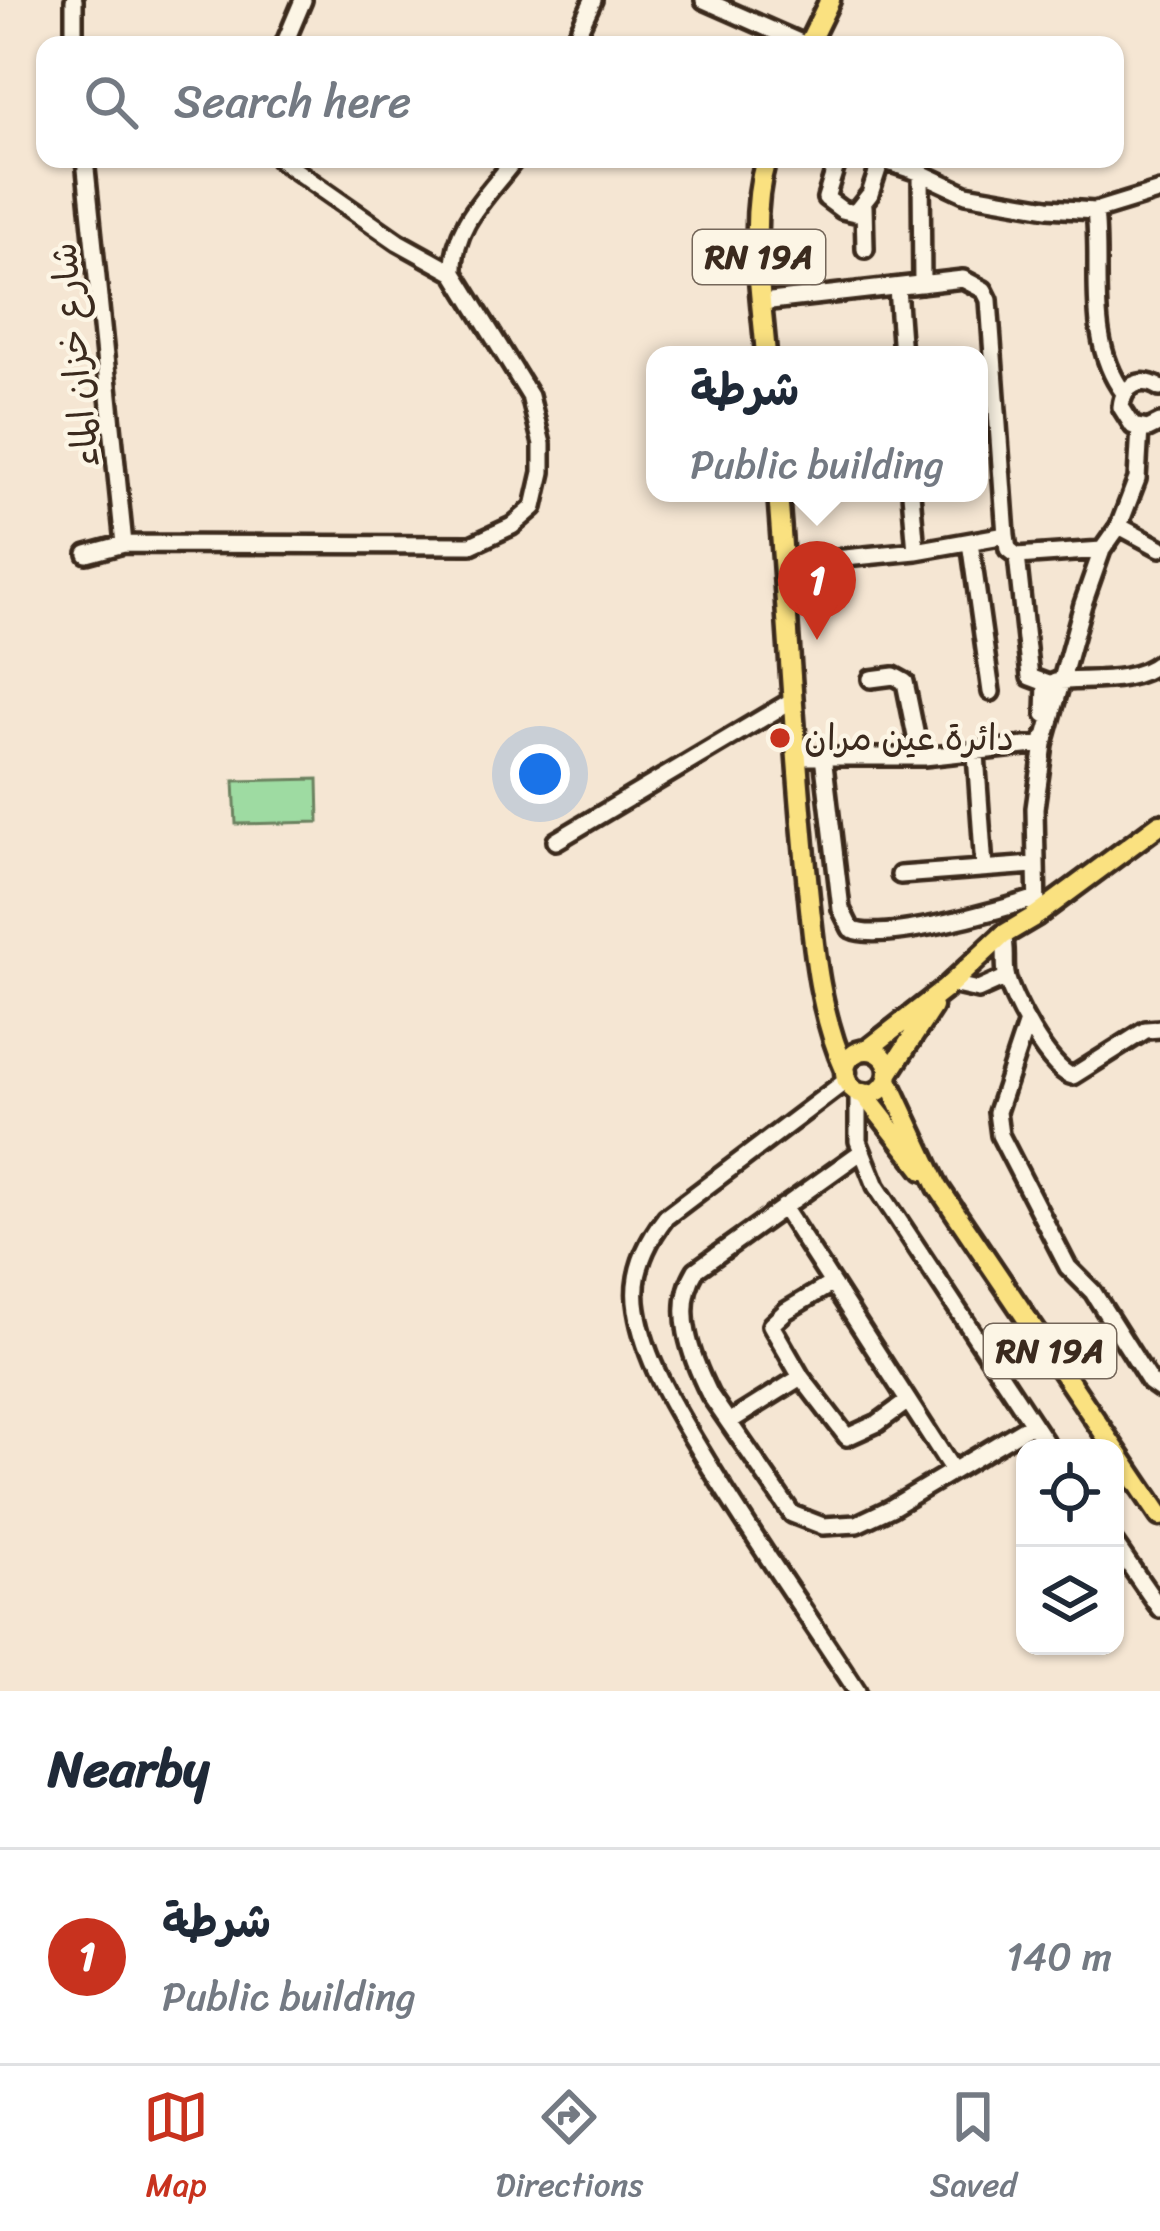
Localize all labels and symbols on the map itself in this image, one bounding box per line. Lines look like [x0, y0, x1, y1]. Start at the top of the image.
road number: RN 19A [693, 230, 825, 284]
street label: شارع خزان الماء [31, 239, 119, 471]
pin: 1 [778, 541, 856, 640]
place label: دائرة عين مران [804, 706, 1014, 770]
marker: دائرة عين مران [767, 725, 793, 751]
your location [510, 744, 570, 804]
road number: RN 19A [984, 1324, 1116, 1378]

